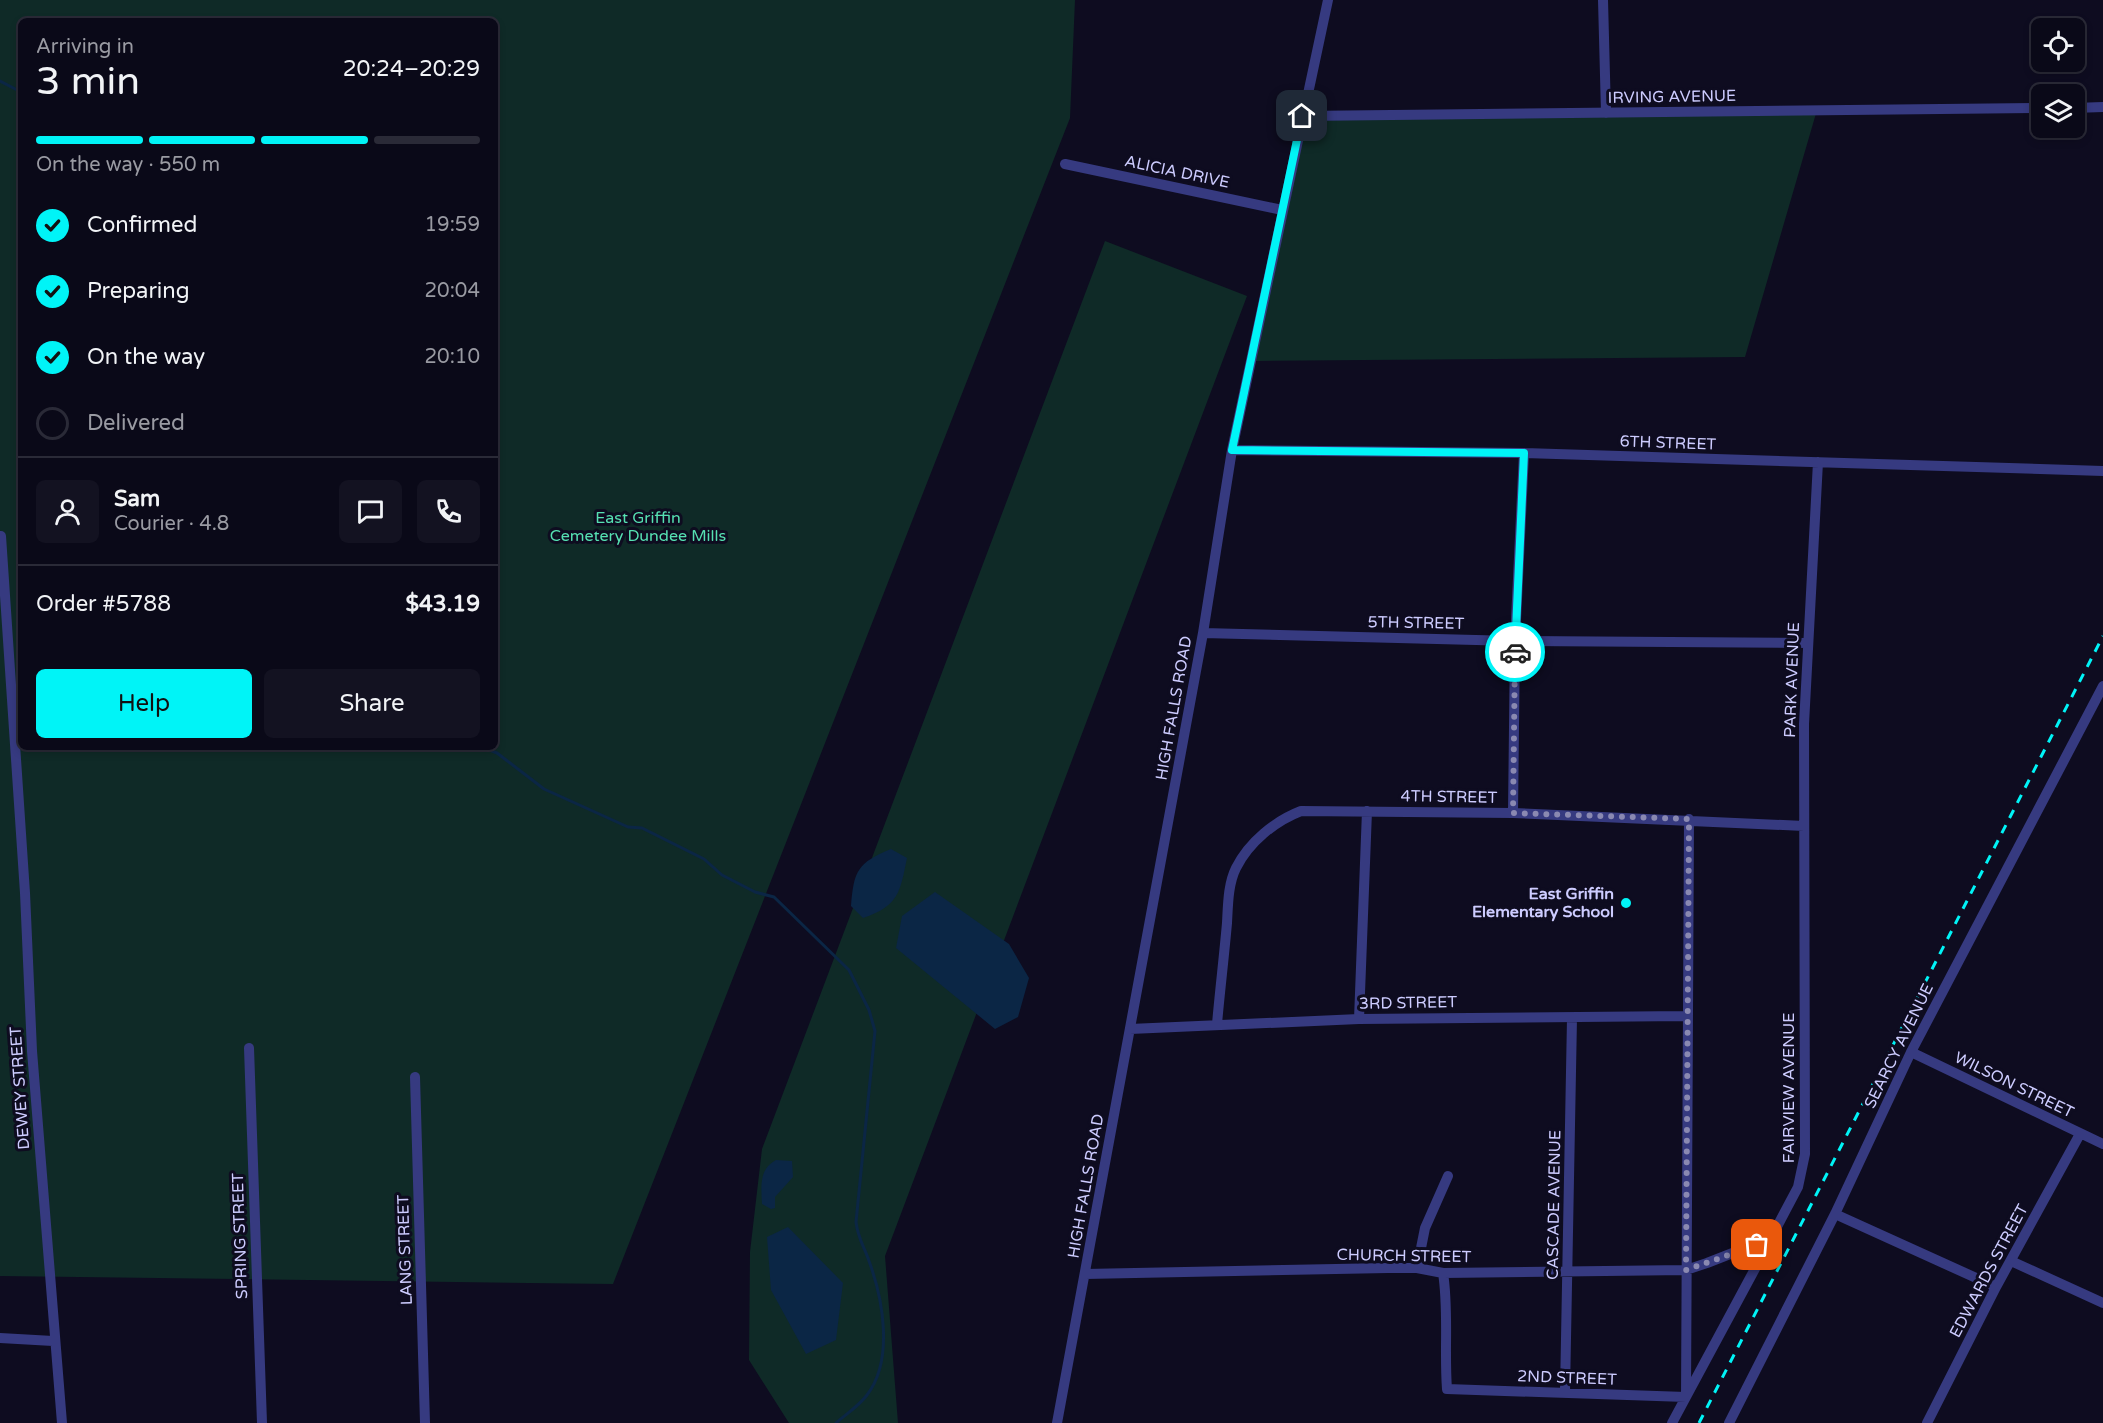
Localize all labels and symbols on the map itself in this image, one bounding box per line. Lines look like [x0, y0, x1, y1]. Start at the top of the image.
street label: IRVING AVENUE [1608, 86, 1736, 108]
pin [1276, 90, 1327, 141]
street label: ALICIA DRIVE [1123, 151, 1231, 193]
street label: 6TH STREET [1619, 431, 1717, 455]
park label: East Griffin Cemetery Dundee Mills [550, 508, 726, 546]
street label: 5TH STREET [1368, 612, 1465, 634]
courier [1485, 622, 1545, 682]
street label: PARK AVENUE [1780, 622, 1804, 738]
street label: HIGH FALLS ROAD [1151, 634, 1197, 782]
street label: 4TH STREET [1401, 786, 1498, 808]
place label: East Griffin Elementary School [1472, 884, 1614, 922]
marker: East Griffin Elementary School [1619, 896, 1633, 910]
street label: SEARCY AVENUE [1860, 980, 1938, 1112]
street label: 3RD STREET [1359, 992, 1458, 1014]
street label: FAIRVIEW AVENUE [1779, 1013, 1799, 1163]
street label: DEWEY STREET [6, 1025, 34, 1150]
street label: WILSON STREET [1951, 1047, 2077, 1123]
street label: HIGH FALLS ROAD [1063, 1112, 1109, 1260]
street label: CASCADE AVENUE [1543, 1130, 1565, 1280]
street label: SPRING STREET [228, 1172, 252, 1299]
street label: LANG STREET [393, 1194, 417, 1306]
street label: EDWARDS STREET [1945, 1201, 2033, 1341]
pin [1731, 1219, 1782, 1270]
street label: CHURCH STREET [1337, 1245, 1472, 1267]
street label: 2ND STREET [1517, 1366, 1617, 1390]

